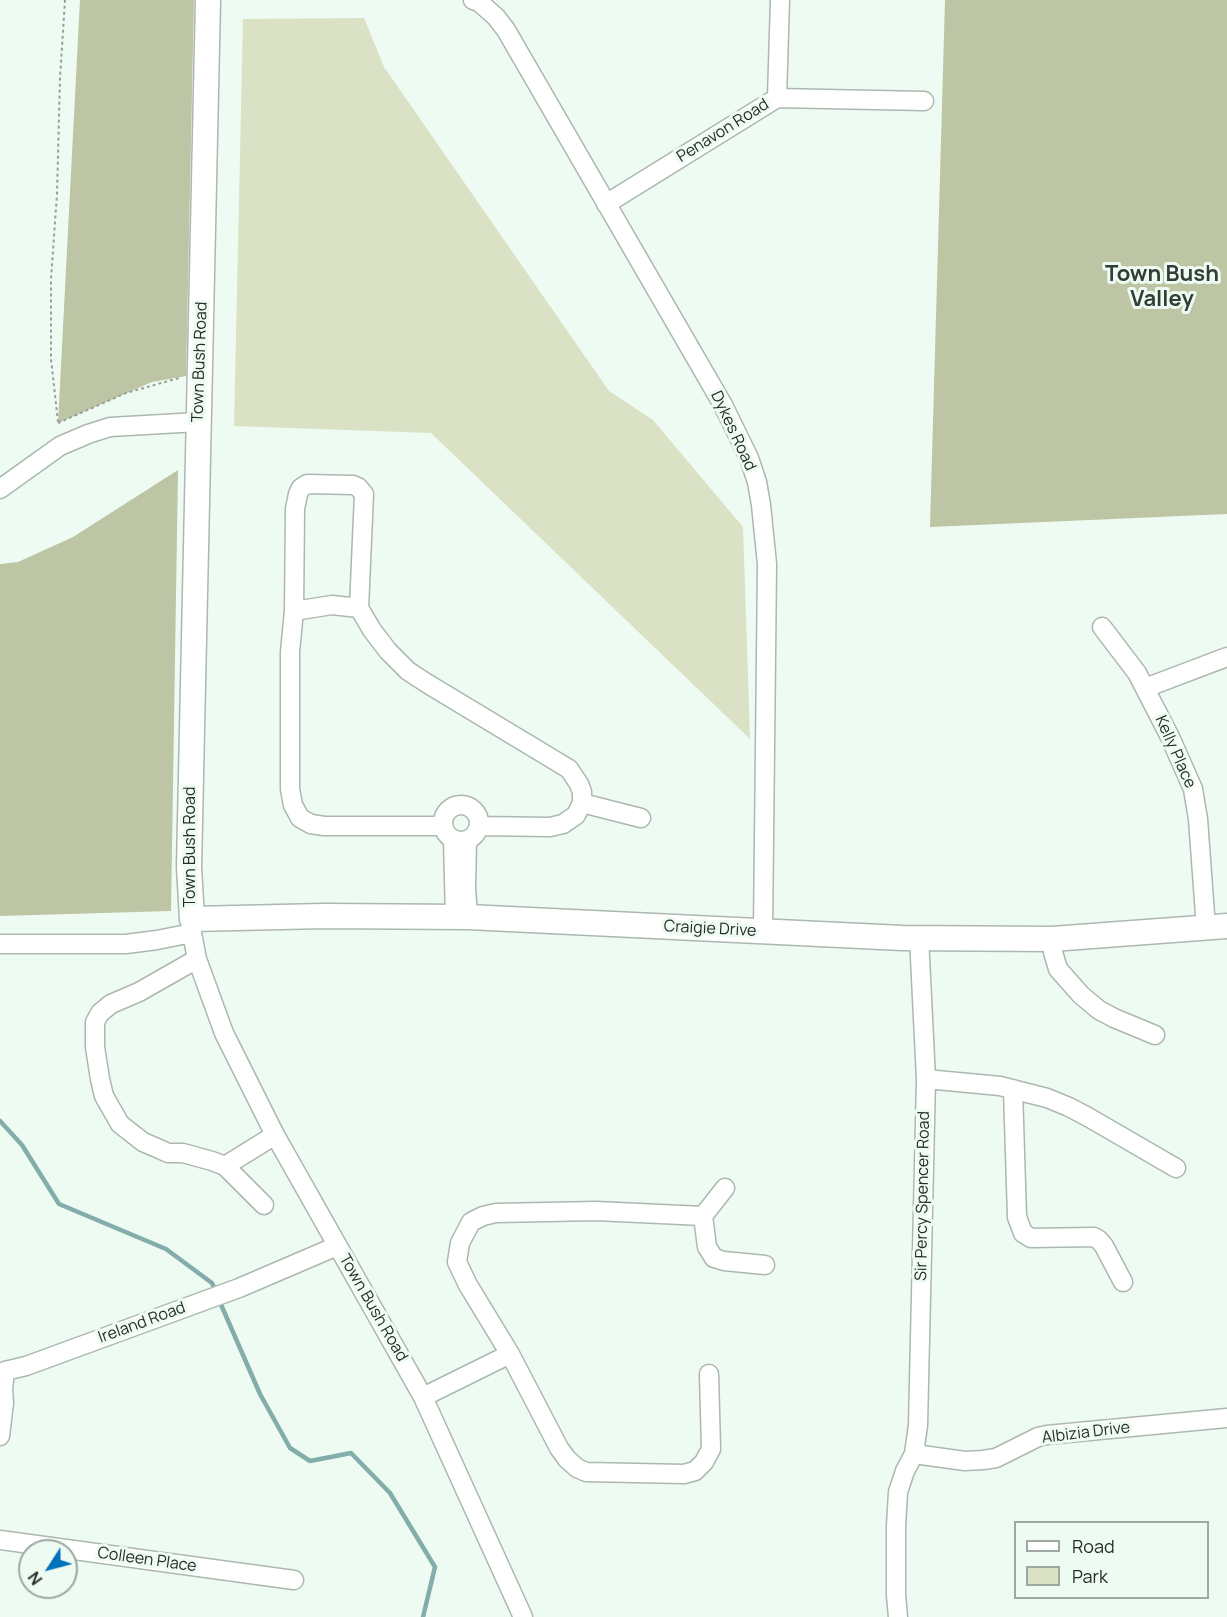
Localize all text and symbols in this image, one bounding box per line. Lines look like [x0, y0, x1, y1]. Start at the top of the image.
street label: Penavon Road [674, 95, 772, 167]
district label: Town Bush Valley [1105, 262, 1219, 314]
street label: Town Bush Road [188, 301, 212, 423]
street label: Dykes Road [706, 388, 760, 474]
street label: Kelly Place [1150, 713, 1200, 791]
street label: Town Bush Road [181, 787, 201, 907]
street label: Craigie Drive [663, 917, 757, 941]
street label: Sir Percy Spencer Road [912, 1111, 934, 1281]
street label: Town Bush Road [335, 1251, 411, 1365]
street label: Ireland Road [96, 1298, 188, 1348]
street label: Albizia Drive [1041, 1418, 1131, 1448]
legend [1014, 1521, 1209, 1599]
text: Road [1072, 1534, 1115, 1558]
north arrow [18, 1539, 78, 1599]
street label: Colleen Place [96, 1544, 198, 1576]
text: Park [1072, 1564, 1108, 1588]
text: N [23, 1567, 47, 1590]

